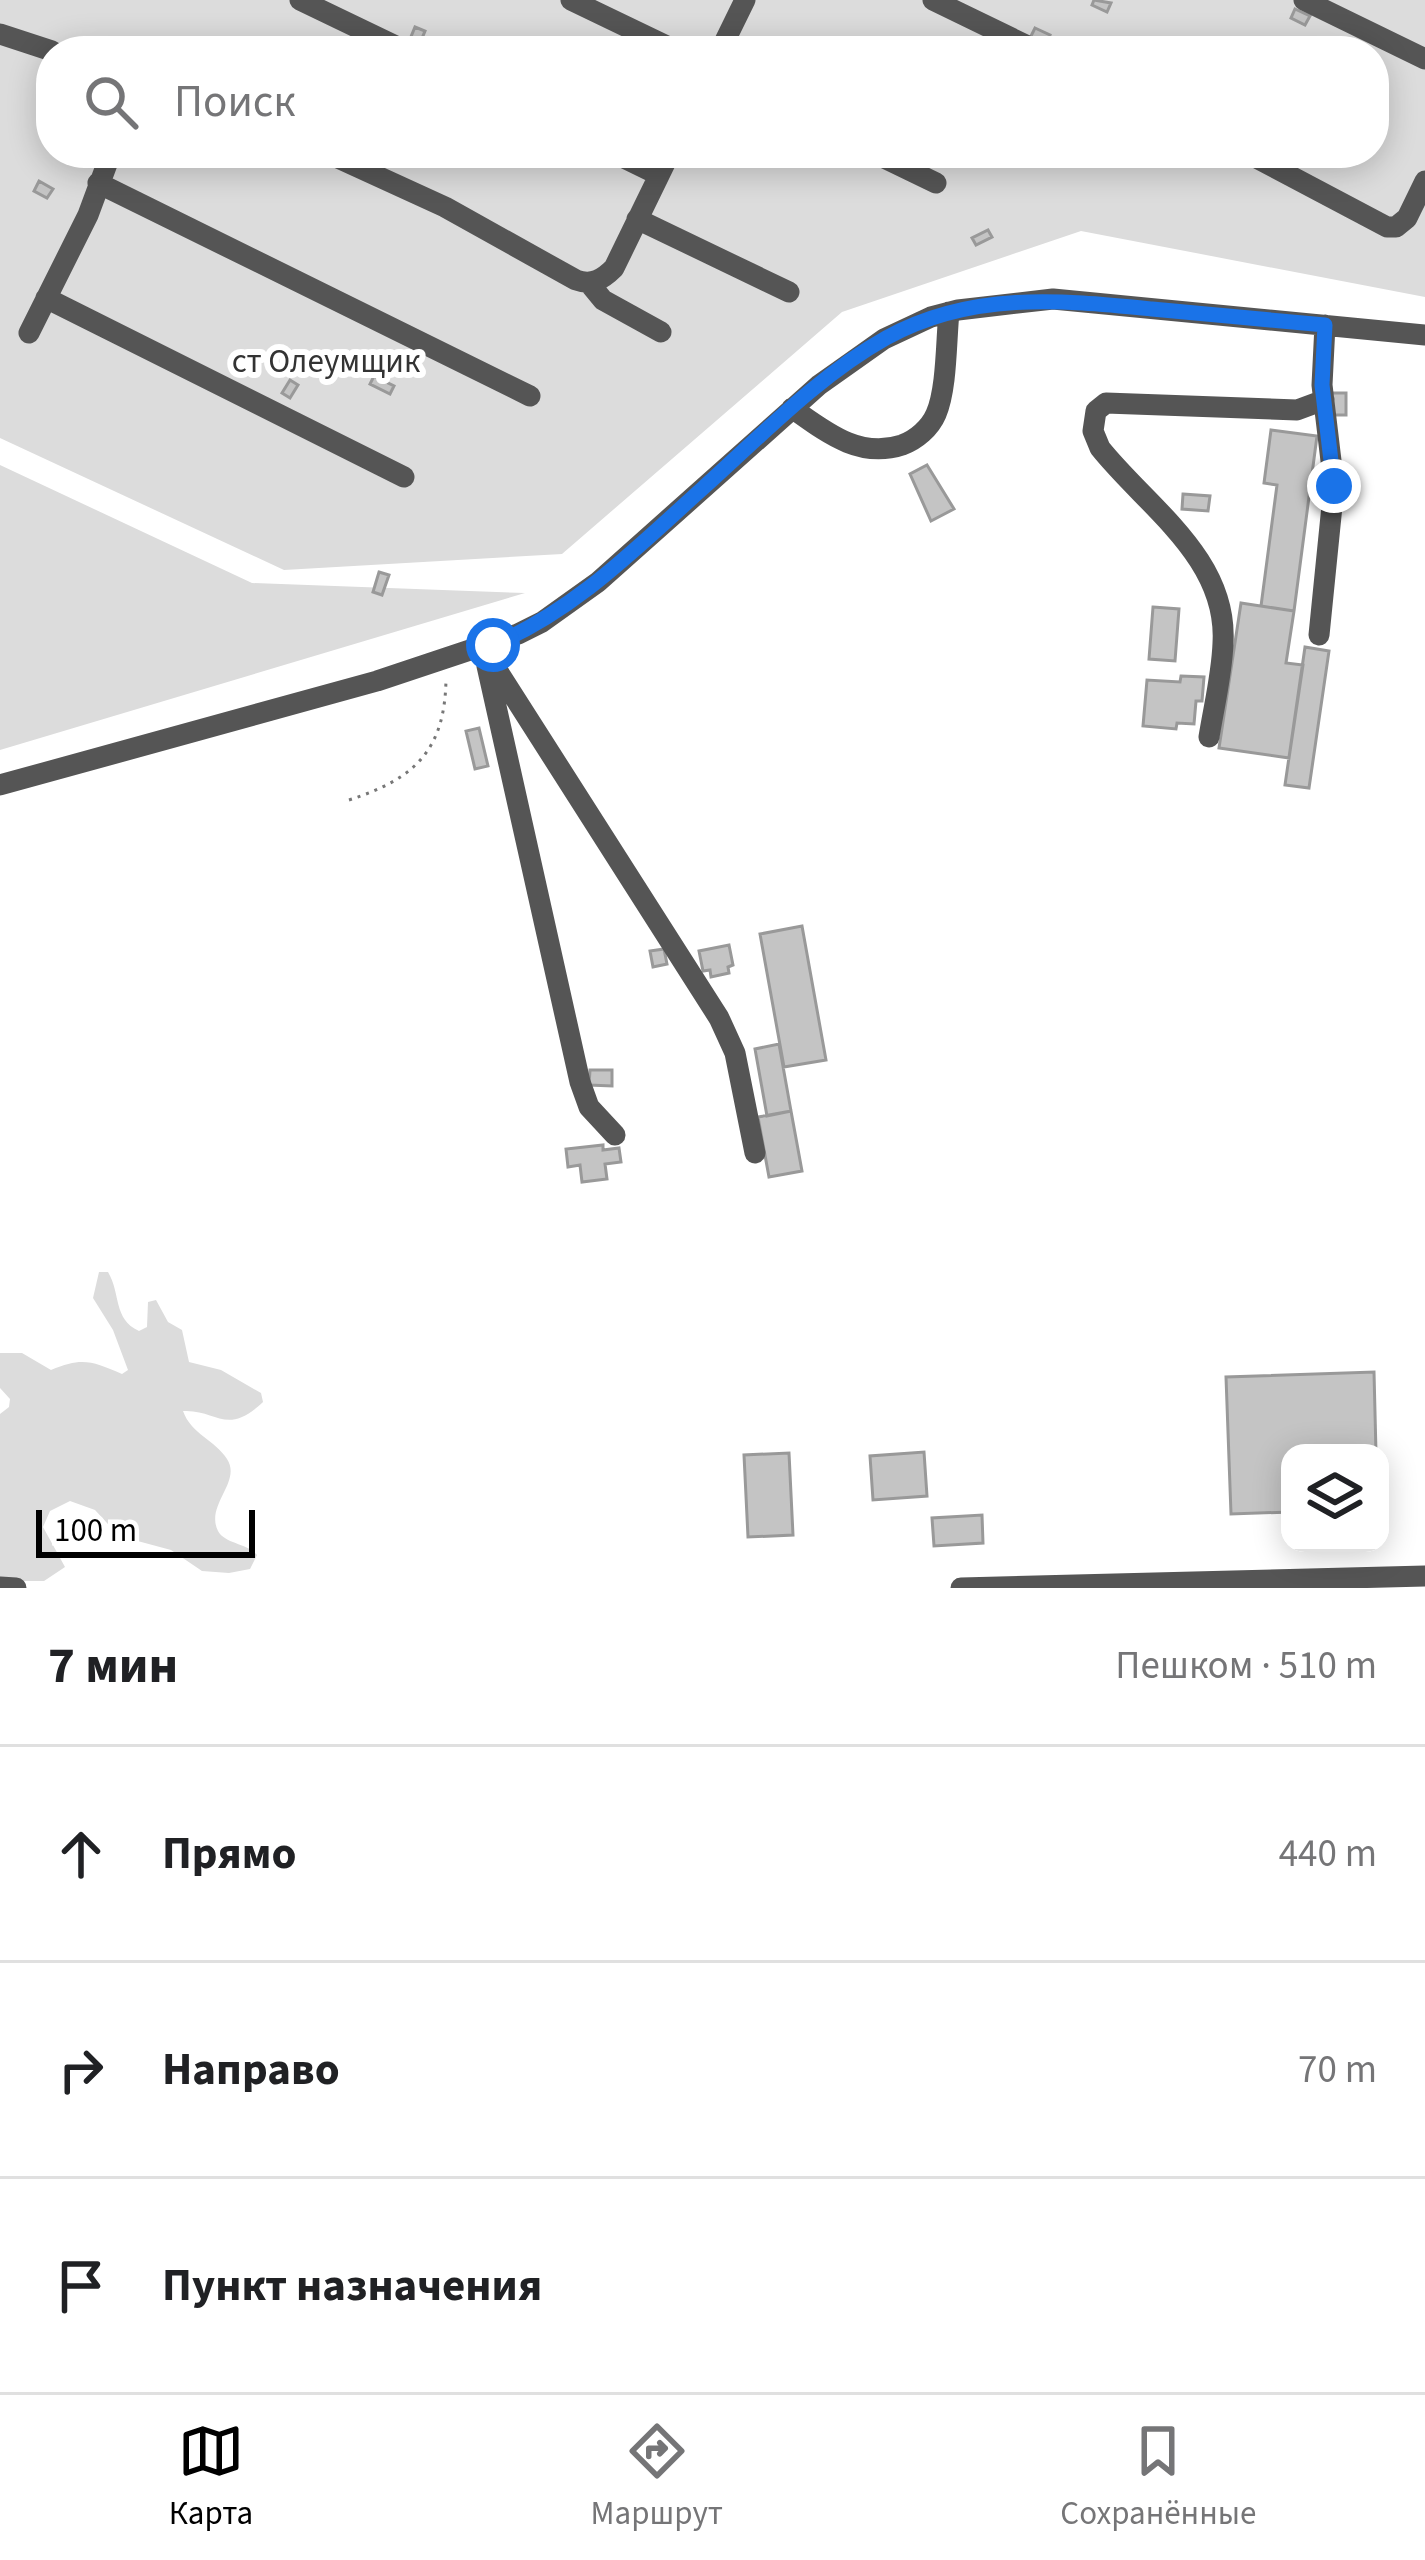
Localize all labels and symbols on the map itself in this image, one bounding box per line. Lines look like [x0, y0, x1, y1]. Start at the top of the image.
park label: ст Олеумщик [232, 338, 421, 385]
route end [1307, 459, 1361, 513]
route start [466, 618, 520, 672]
scale bar [36, 1504, 255, 1557]

